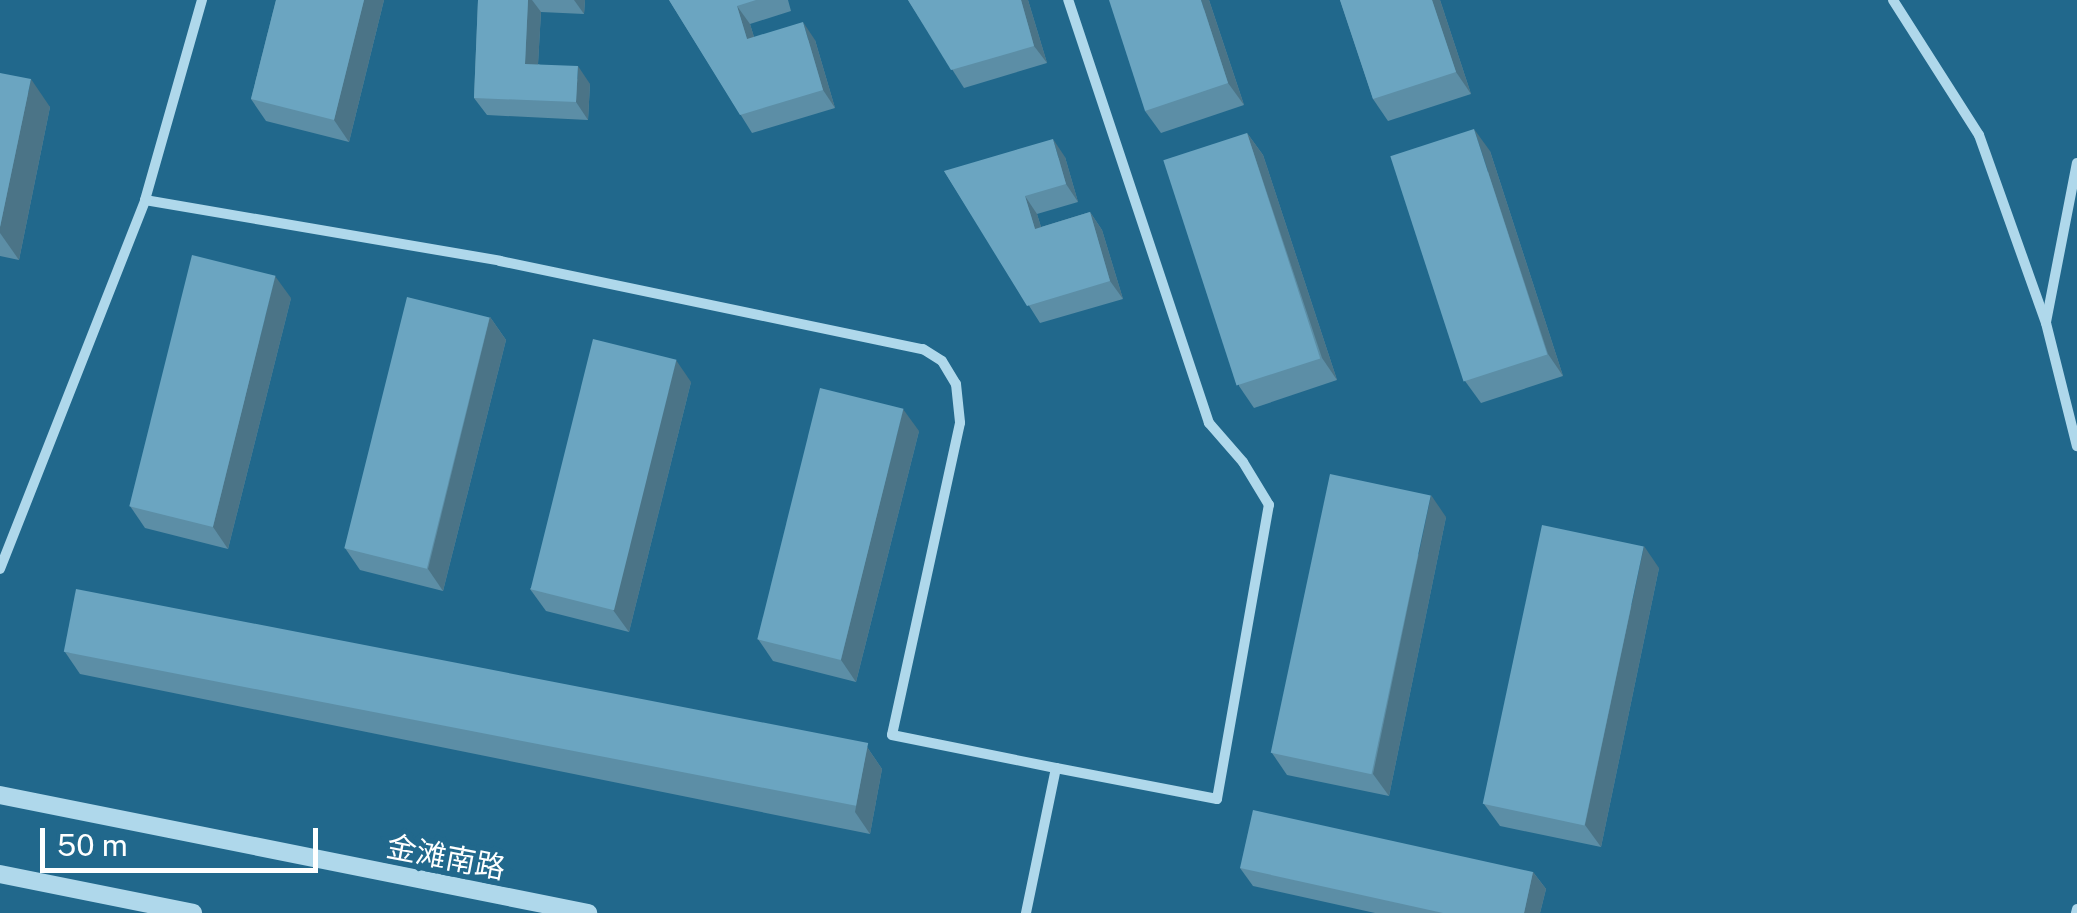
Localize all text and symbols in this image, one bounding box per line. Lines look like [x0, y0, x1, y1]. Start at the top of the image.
scale bar [45, 808, 322, 870]
text: 50 m [57, 827, 128, 863]
street label: 金滩南路 [384, 828, 508, 886]

